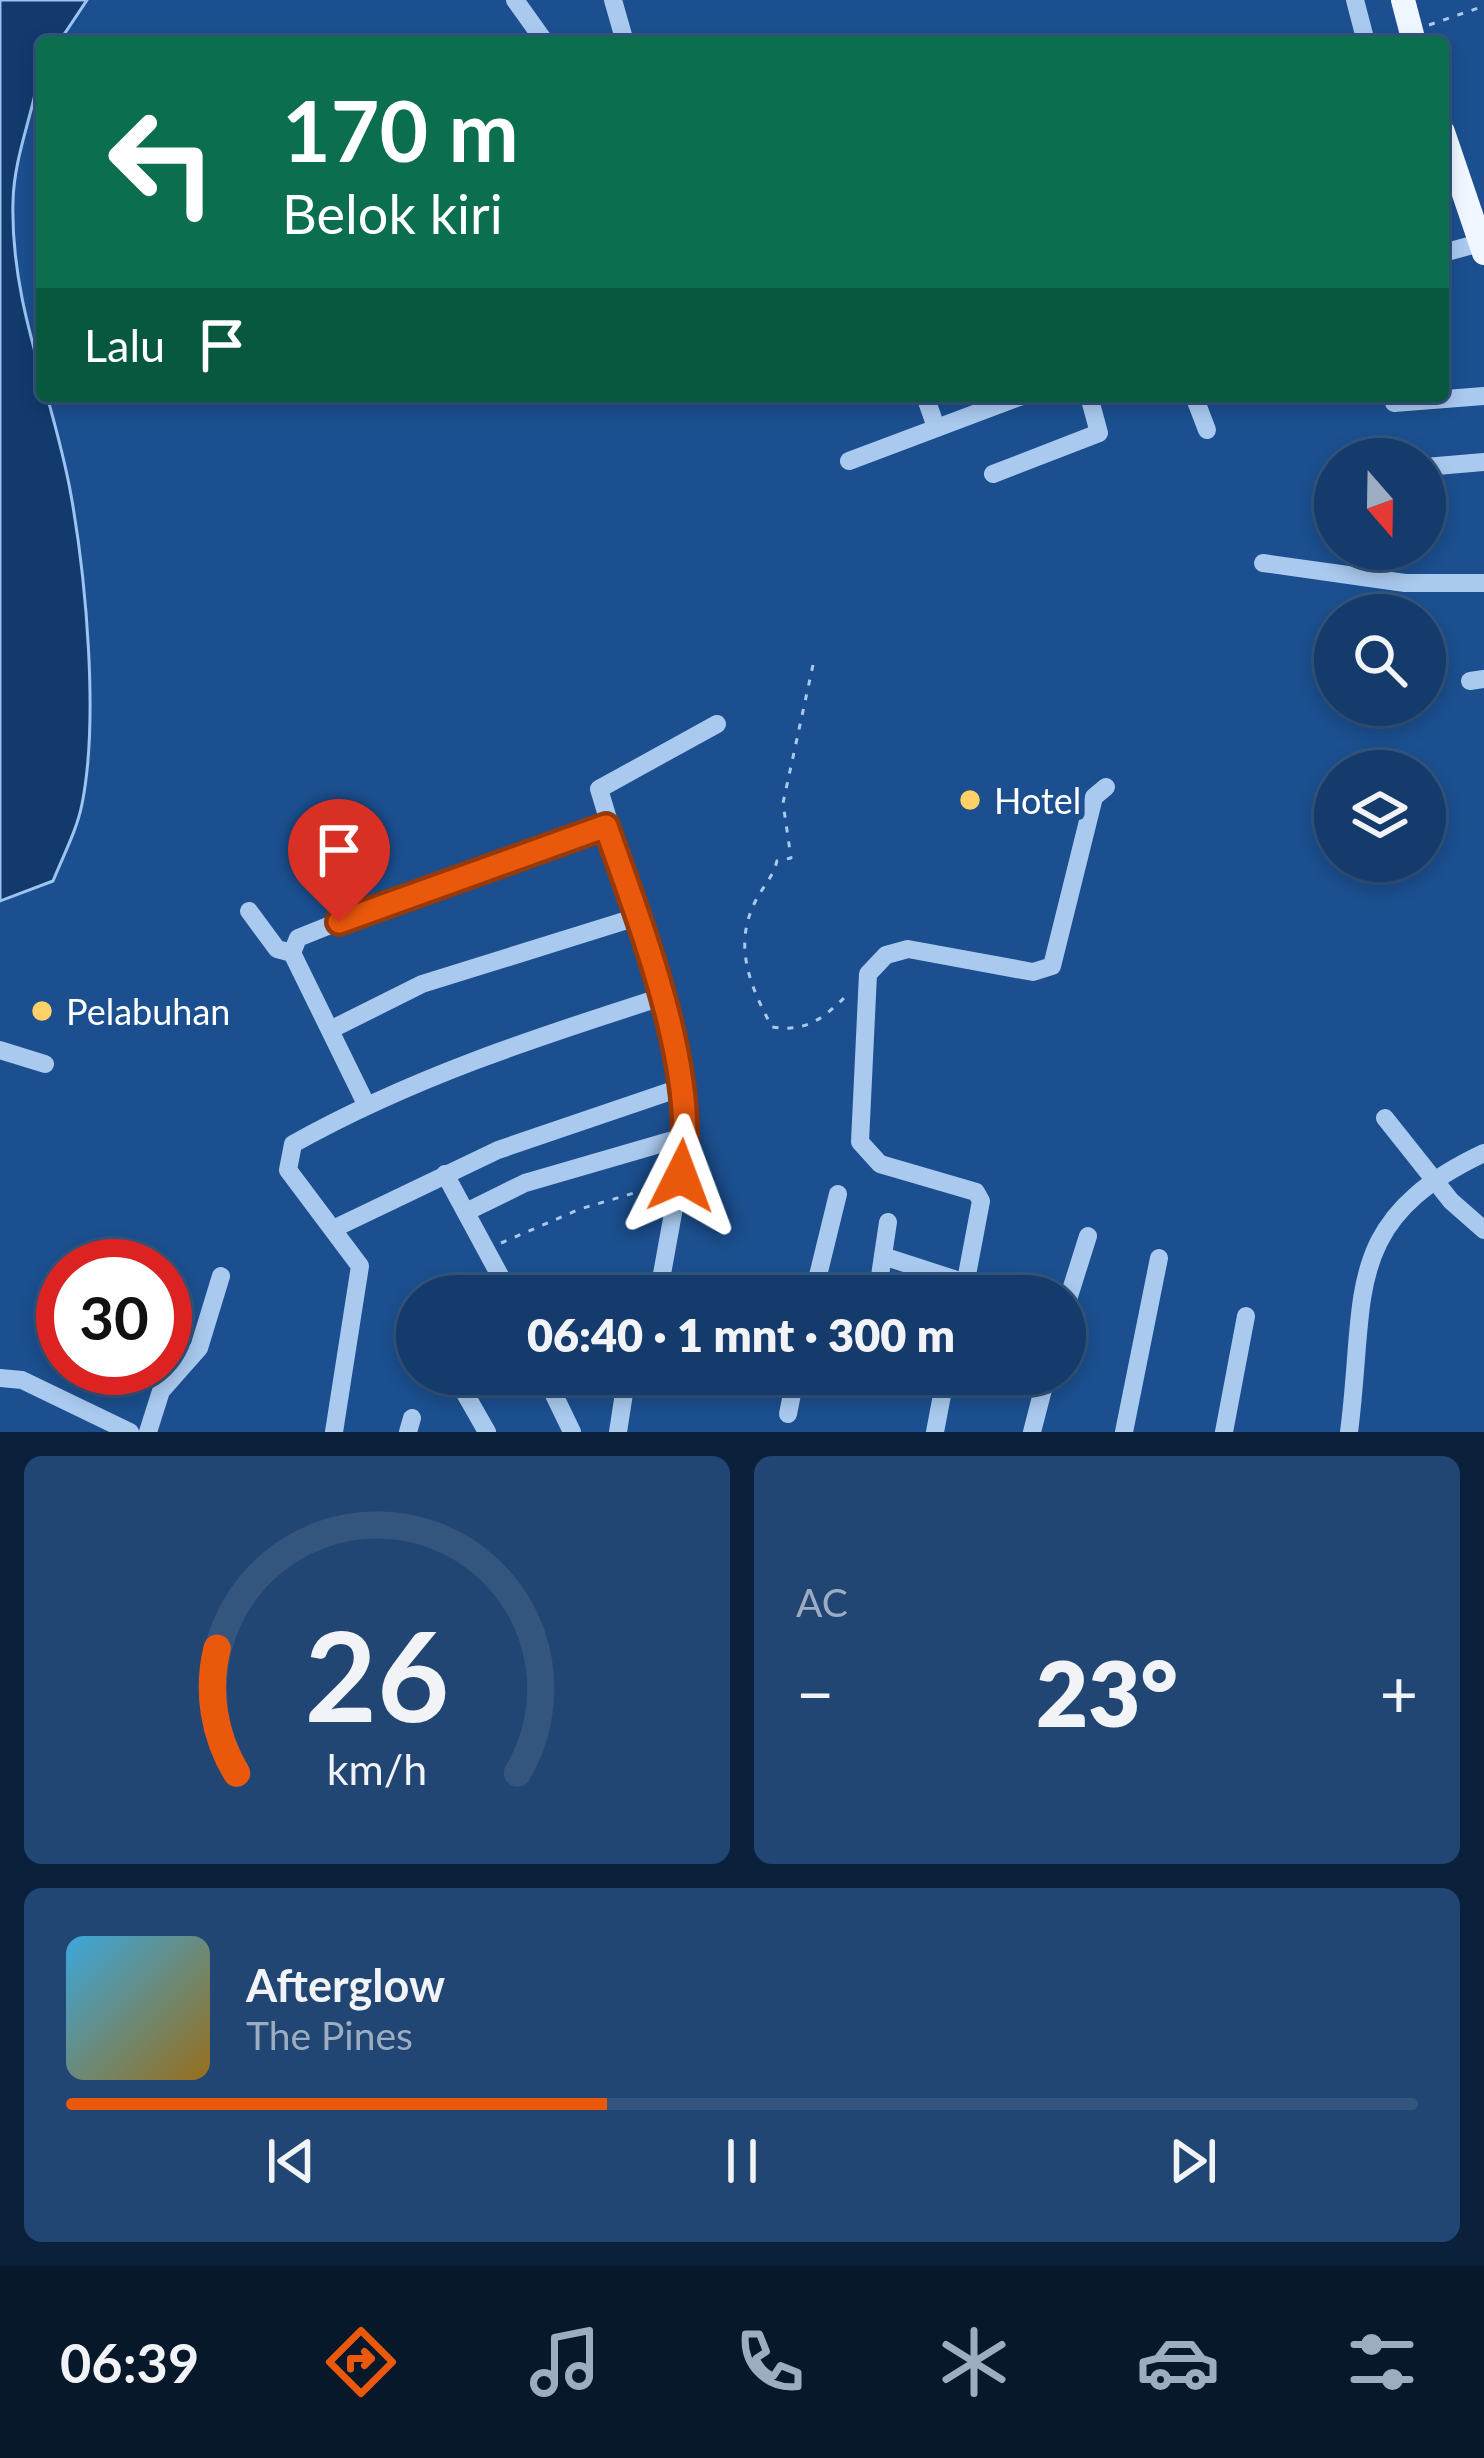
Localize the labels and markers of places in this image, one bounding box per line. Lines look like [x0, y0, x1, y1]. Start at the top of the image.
place label: Hotel [994, 778, 1081, 822]
marker: Hotel [957, 787, 983, 813]
pin [288, 799, 390, 922]
place label: Pelabuhan [66, 989, 230, 1033]
marker: Pelabuhan [29, 998, 55, 1024]

